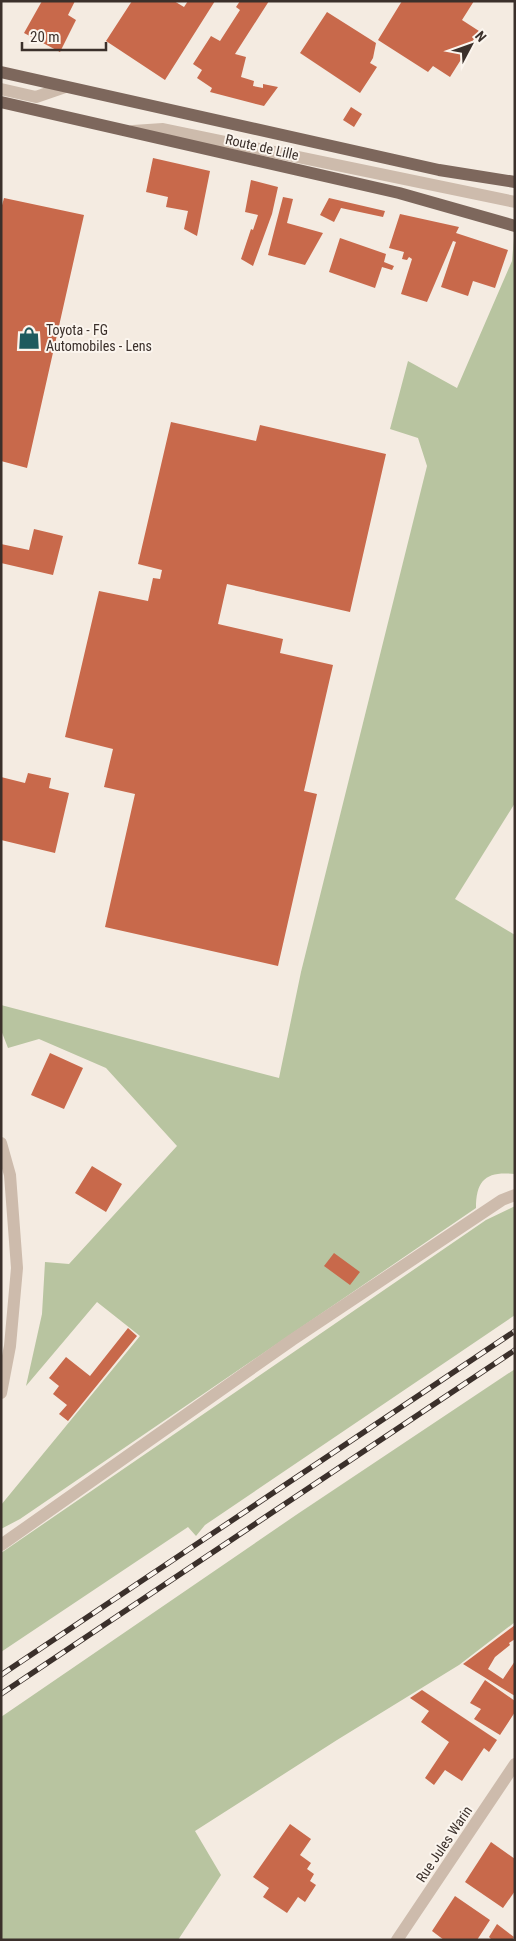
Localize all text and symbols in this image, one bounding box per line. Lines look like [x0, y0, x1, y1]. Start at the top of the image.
scale bar [22, 20, 106, 52]
north arrow [446, 20, 496, 70]
text: 20 m [30, 28, 60, 46]
text: N [472, 28, 490, 45]
street label: Route de Lille [224, 131, 301, 163]
place label: Toyota - FG Automobiles - Lens [46, 322, 152, 354]
shop icon: Toyota - FG Automobiles - Lens [16, 325, 42, 351]
street label: Rue Jules Warin [413, 1803, 475, 1885]

